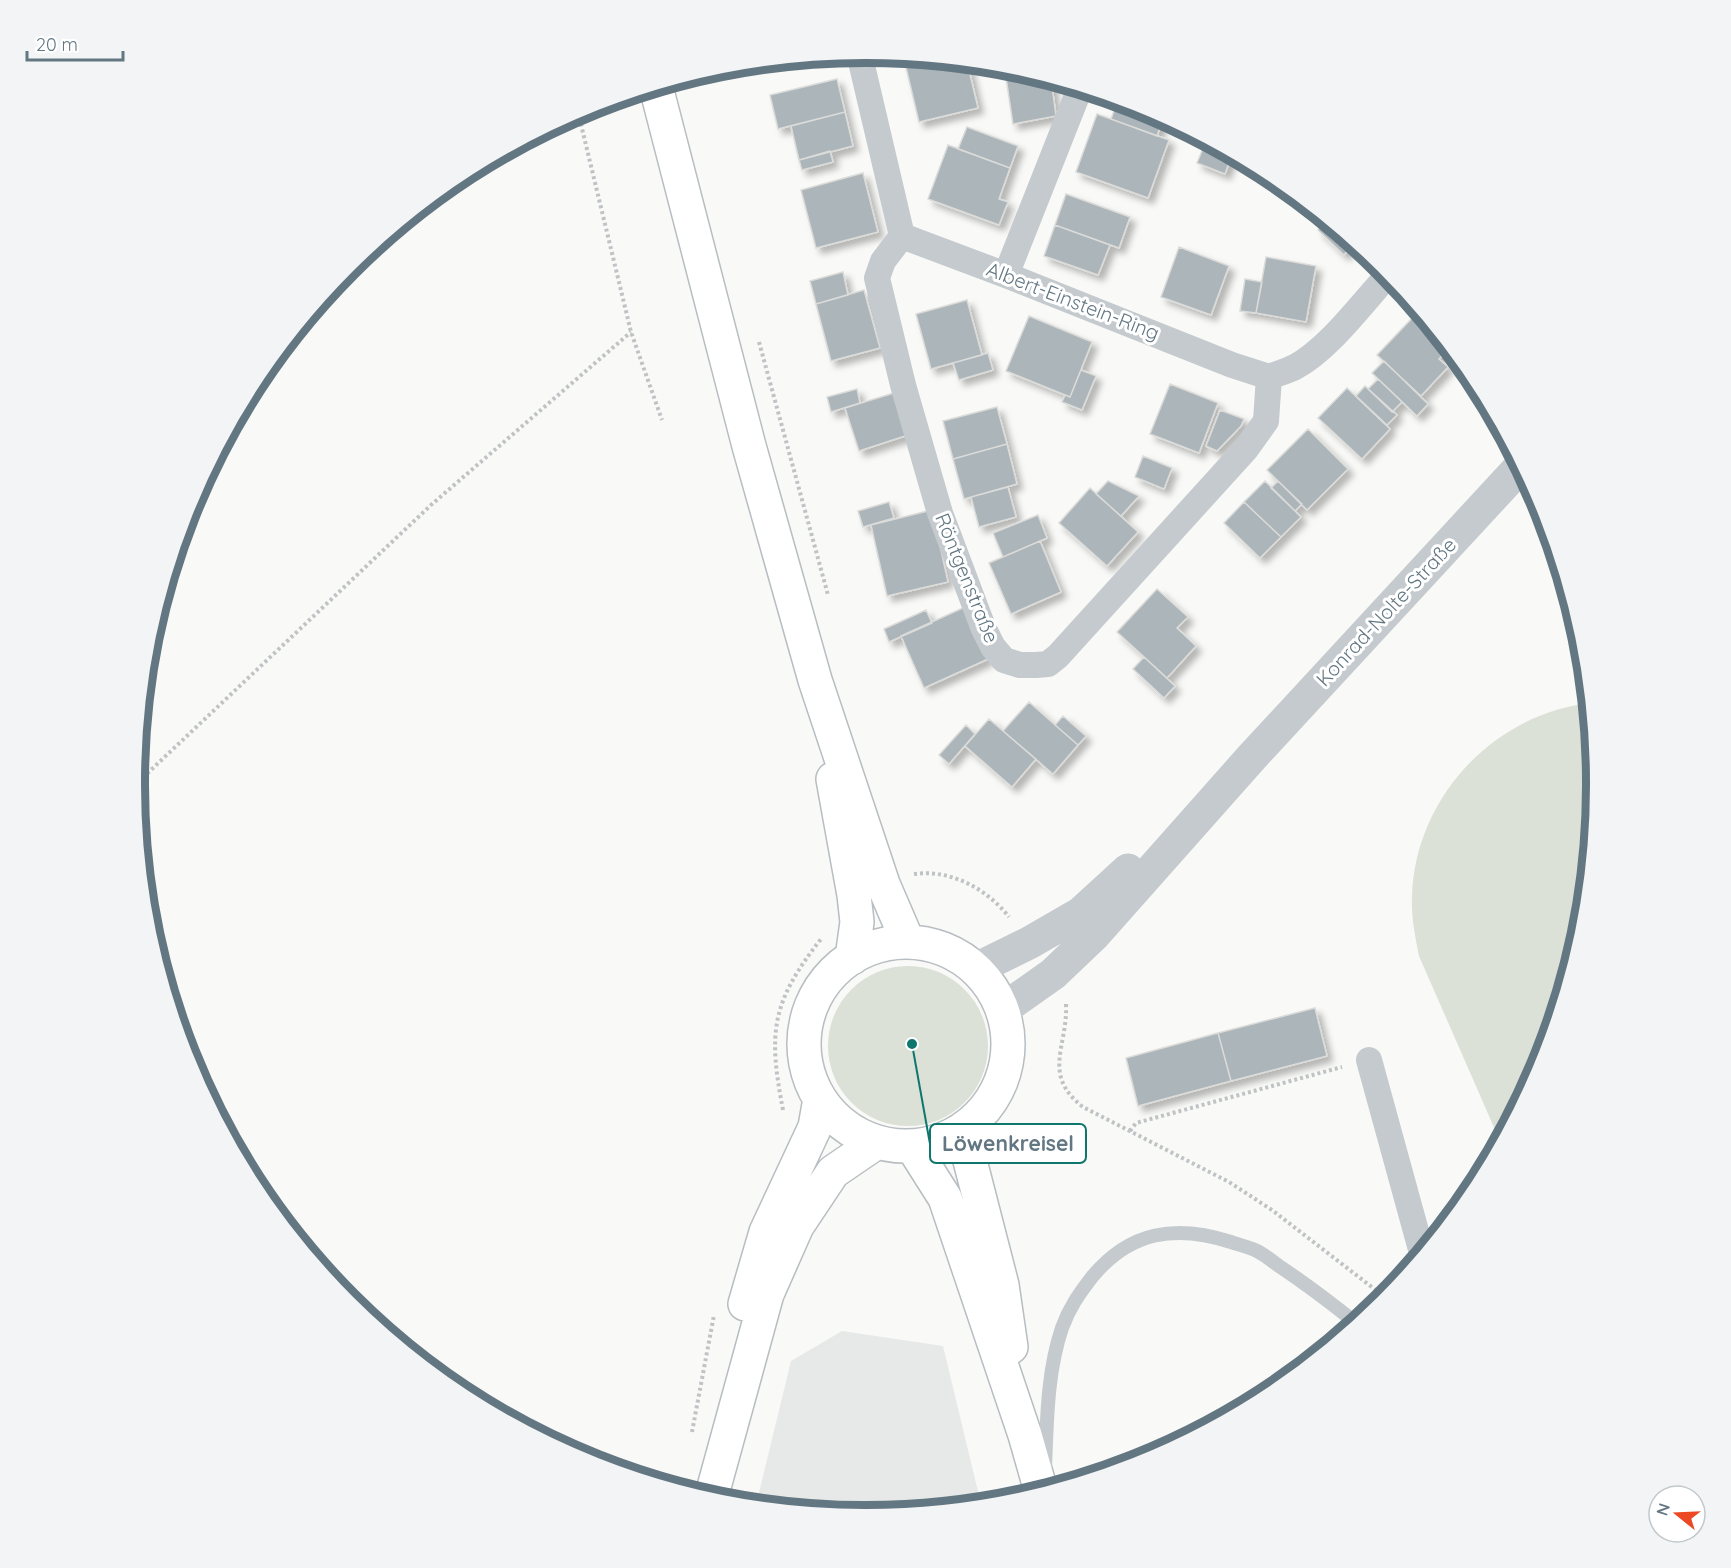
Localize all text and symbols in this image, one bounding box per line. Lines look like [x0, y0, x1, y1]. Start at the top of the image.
scale bar [27, 24, 123, 62]
text: 20 m [36, 33, 78, 56]
street label: Albert-Einstein-Ring [983, 256, 1163, 345]
street label: Röntgenstraße [930, 509, 1005, 646]
street label: Konrad-Nolte-Straße [1310, 532, 1461, 691]
callout: Löwenkreisel [930, 1124, 1086, 1163]
text: Löwenkreisel [942, 1130, 1074, 1156]
north arrow [1647, 1484, 1707, 1544]
text: N [1651, 1501, 1674, 1518]

